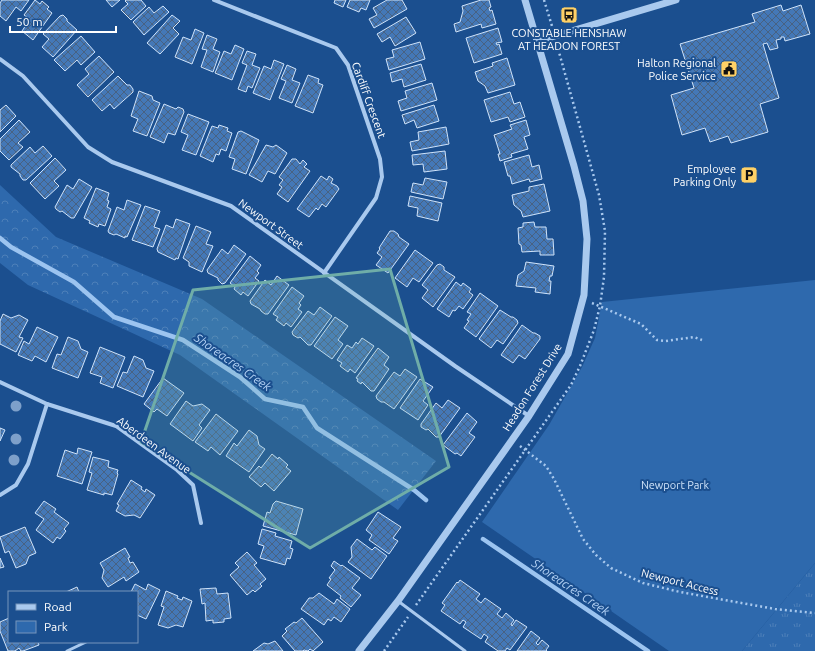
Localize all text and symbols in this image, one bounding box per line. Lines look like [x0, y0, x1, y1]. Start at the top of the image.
bus stop icon: CONSTABLE HENSHAW AT HEADON FOREST [559, 5, 579, 25]
scale bar [10, 8, 116, 34]
text: 50 m [16, 15, 43, 28]
place label: CONSTABLE HENSHAW AT HEADON FOREST [511, 27, 627, 52]
place label: Halton Regional Police Service [637, 57, 716, 82]
public building icon: Halton Regional Police Service [719, 59, 739, 79]
street label: Cardiff Crescent [350, 60, 389, 140]
place label: Employee Parking Only [673, 163, 737, 188]
parking icon: Employee Parking Only [739, 165, 759, 185]
street label: Newport Street [236, 196, 306, 252]
water label: Shoreacres Creek [191, 330, 275, 394]
street label: Headon Forest Drive [500, 341, 564, 433]
street label: Aberdeen Avenue [115, 414, 193, 476]
park label: Newport Park [641, 479, 710, 491]
water label: Shoreacres Creek [529, 556, 613, 618]
street label: Newport Access [640, 567, 720, 597]
legend [8, 591, 138, 643]
text: Road [44, 600, 72, 613]
text: Park [44, 620, 68, 633]

